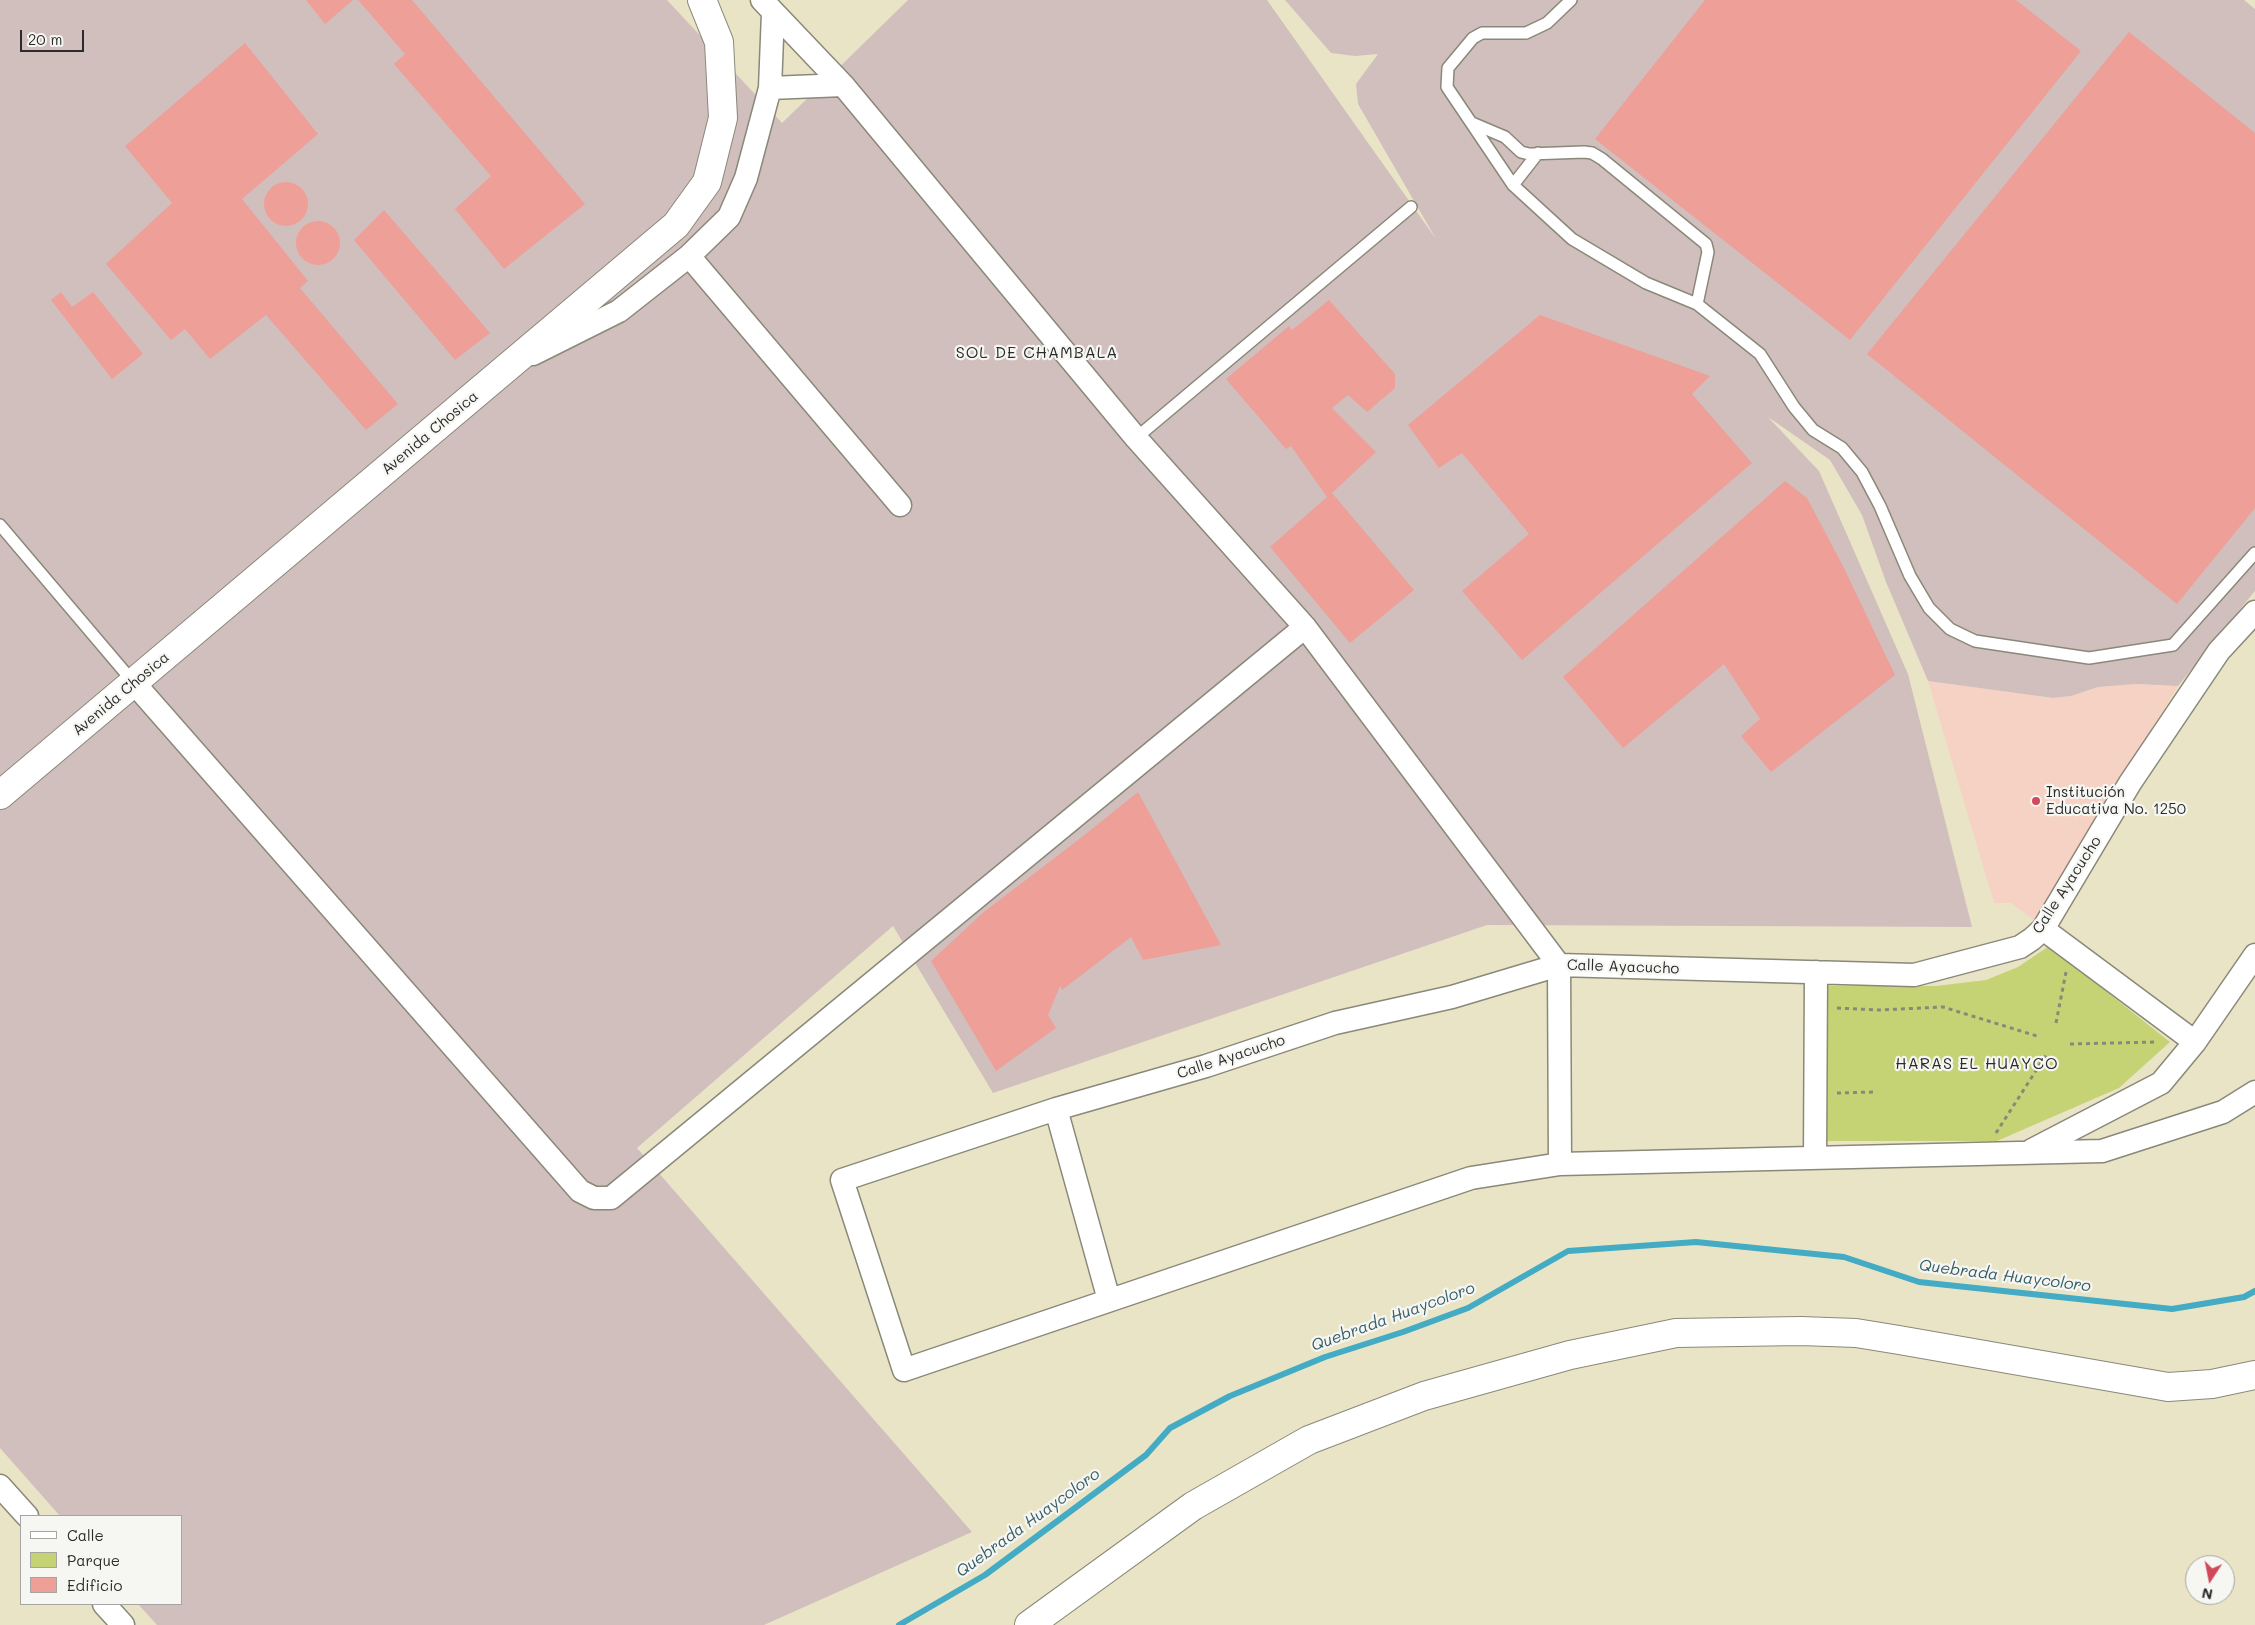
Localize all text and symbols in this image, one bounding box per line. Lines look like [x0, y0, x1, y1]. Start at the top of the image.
scale bar [22, 20, 86, 52]
text: 20 m [28, 29, 62, 49]
district label: SOL DE CHAMBALA [954, 343, 1120, 363]
street label: Avenida Chosica [378, 387, 482, 479]
street label: Avenida Chosica [69, 648, 173, 740]
place label: Institución Educativa No. 1250 [2046, 783, 2186, 818]
marker: Institución Educativa No. 1250 [2030, 795, 2042, 807]
street label: Calle Ayacucho [2029, 833, 2105, 937]
street label: Calle Ayacucho [1567, 956, 1679, 978]
street label: Calle Ayacucho [1175, 1031, 1287, 1083]
district label: HARAS EL HUAYCO [1893, 1054, 2061, 1074]
water label: Quebrada Huaycoloro [1918, 1256, 2092, 1296]
water label: Quebrada Huaycoloro [1308, 1278, 1478, 1356]
water label: Quebrada Huaycoloro [952, 1464, 1104, 1582]
legend [20, 1515, 182, 1605]
text: Calle [67, 1525, 104, 1545]
text: Parque [67, 1550, 120, 1570]
north arrow [2185, 1555, 2235, 1605]
text: Edificio [67, 1575, 122, 1595]
text: N [2200, 1584, 2214, 1605]

